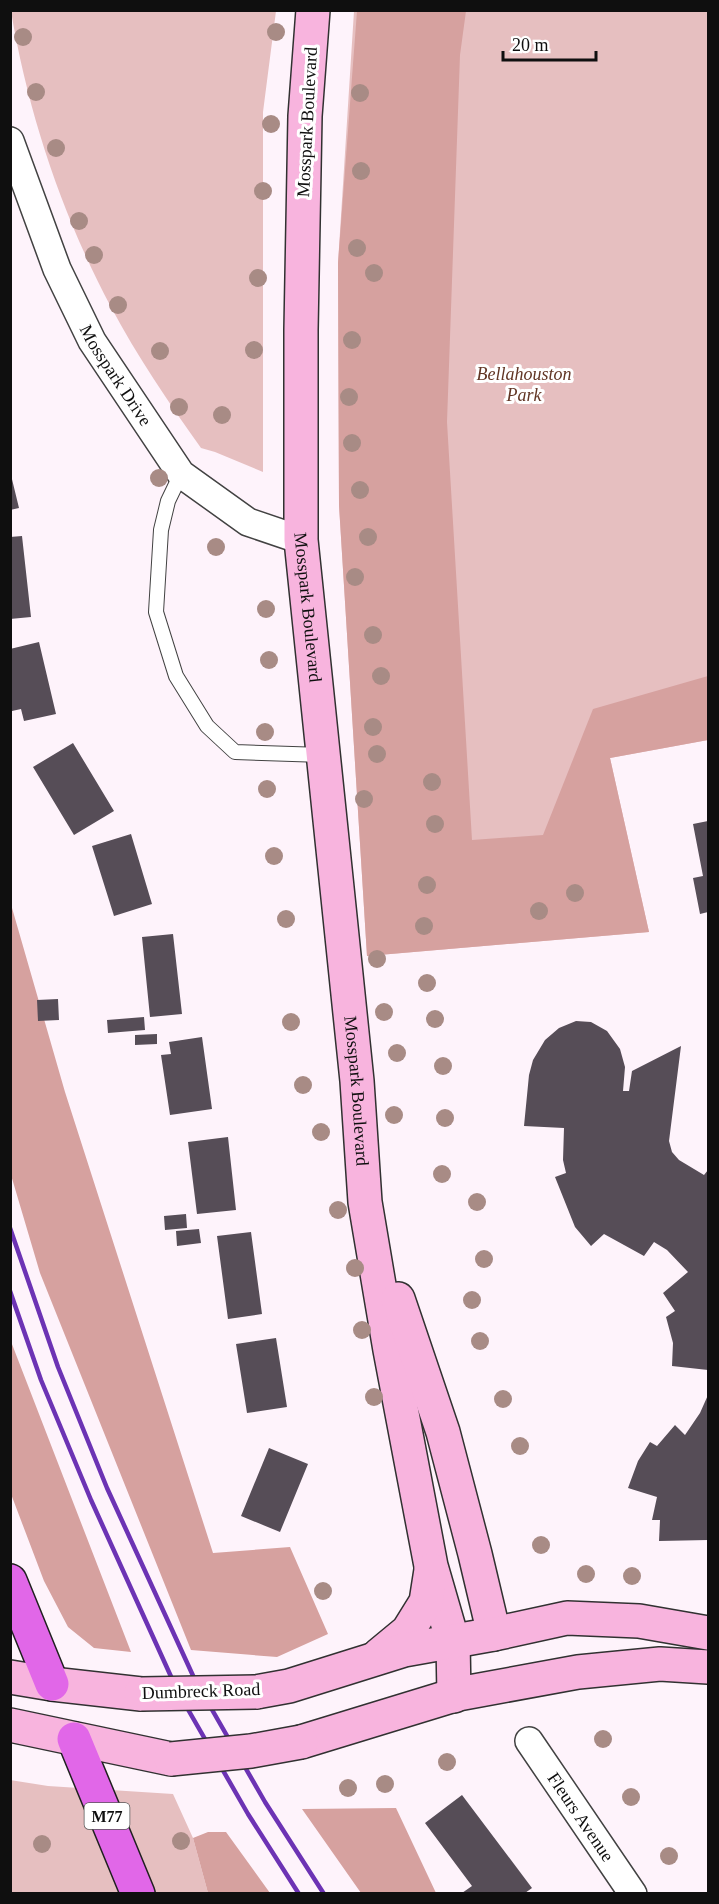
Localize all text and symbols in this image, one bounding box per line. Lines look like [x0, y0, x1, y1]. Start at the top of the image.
scale bar [503, 24, 596, 62]
text: 20 m [512, 35, 549, 55]
street label: Mosspark Boulevard [293, 46, 321, 198]
street label: Mosspark Drive [76, 322, 156, 430]
park label: Bellahouston Park [477, 364, 572, 405]
street label: Mosspark Boulevard [290, 531, 326, 683]
street label: Mosspark Boulevard [340, 1015, 373, 1167]
street label: Dumbreck Road [141, 1679, 261, 1703]
street label: Fleurs Avenue [543, 1769, 618, 1865]
road number: M77 [84, 1803, 130, 1829]

